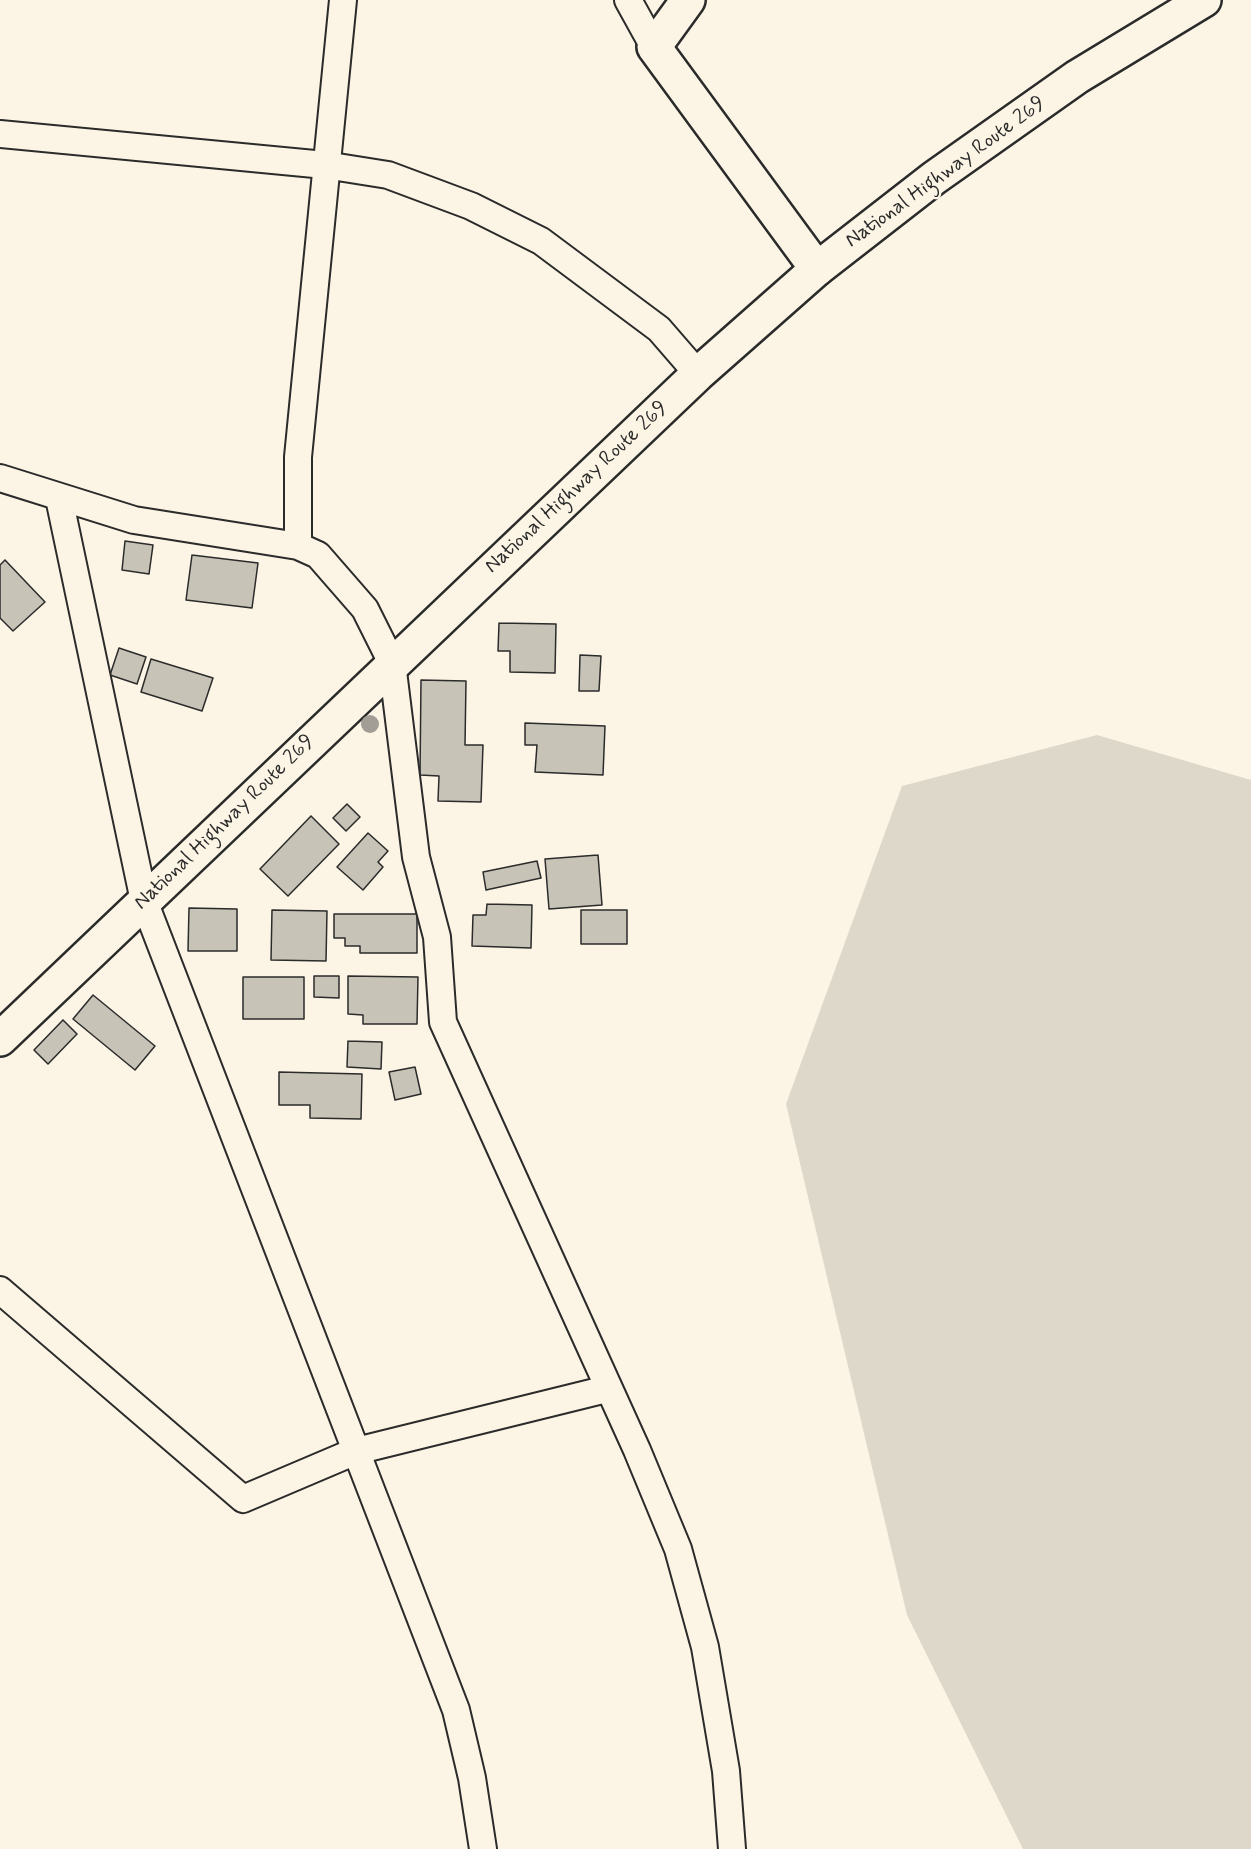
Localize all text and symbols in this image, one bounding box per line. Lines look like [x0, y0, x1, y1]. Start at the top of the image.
street label: National Highway Route 269 [841, 92, 1051, 254]
street label: National Highway Route 269 [480, 396, 674, 580]
street label: National Highway Route 269 [129, 730, 321, 916]

